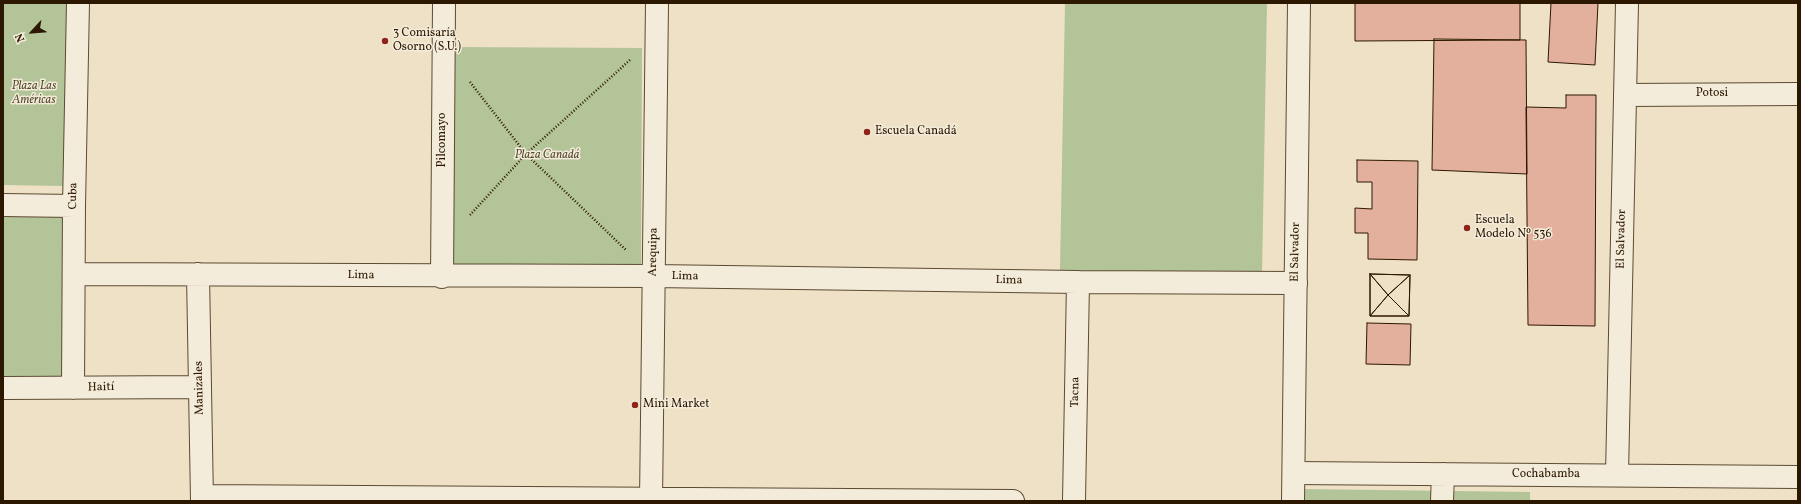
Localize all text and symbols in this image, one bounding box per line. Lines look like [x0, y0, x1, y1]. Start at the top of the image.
north arrow [12, 12, 52, 52]
place label: 3 Comisaría Osorno (S.U.) [393, 27, 461, 55]
text: N [12, 31, 29, 44]
marker: 3 Comisaría Osorno (S.U.) [380, 36, 390, 46]
park label: Plaza Las Américas [12, 80, 56, 108]
street label: Potosi [1696, 87, 1728, 101]
street label: Pilcomayo [436, 113, 450, 167]
place label: Escuela Canadá [875, 125, 957, 139]
marker: Escuela Canadá [862, 127, 872, 137]
park label: Plaza Canadá [515, 149, 579, 163]
street label: Cuba [67, 182, 81, 210]
street label: El Salvador [1614, 209, 1630, 269]
place label: Escuela Modelo Nº 536 [1475, 214, 1551, 242]
street label: El Salvador [1288, 222, 1304, 282]
marker: Escuela Modelo Nº 536 [1462, 223, 1472, 233]
street label: Arequipa [646, 227, 662, 277]
street label: Lima [347, 269, 375, 283]
street label: Lima [671, 270, 699, 284]
street label: Lima [995, 274, 1023, 288]
street label: Manizales [192, 361, 208, 415]
street label: Tacna [1069, 376, 1083, 408]
street label: Haití [88, 381, 114, 395]
place label: Mini Market [643, 398, 709, 412]
marker: Mini Market [630, 400, 640, 410]
street label: Cochabamba [1512, 468, 1580, 482]

